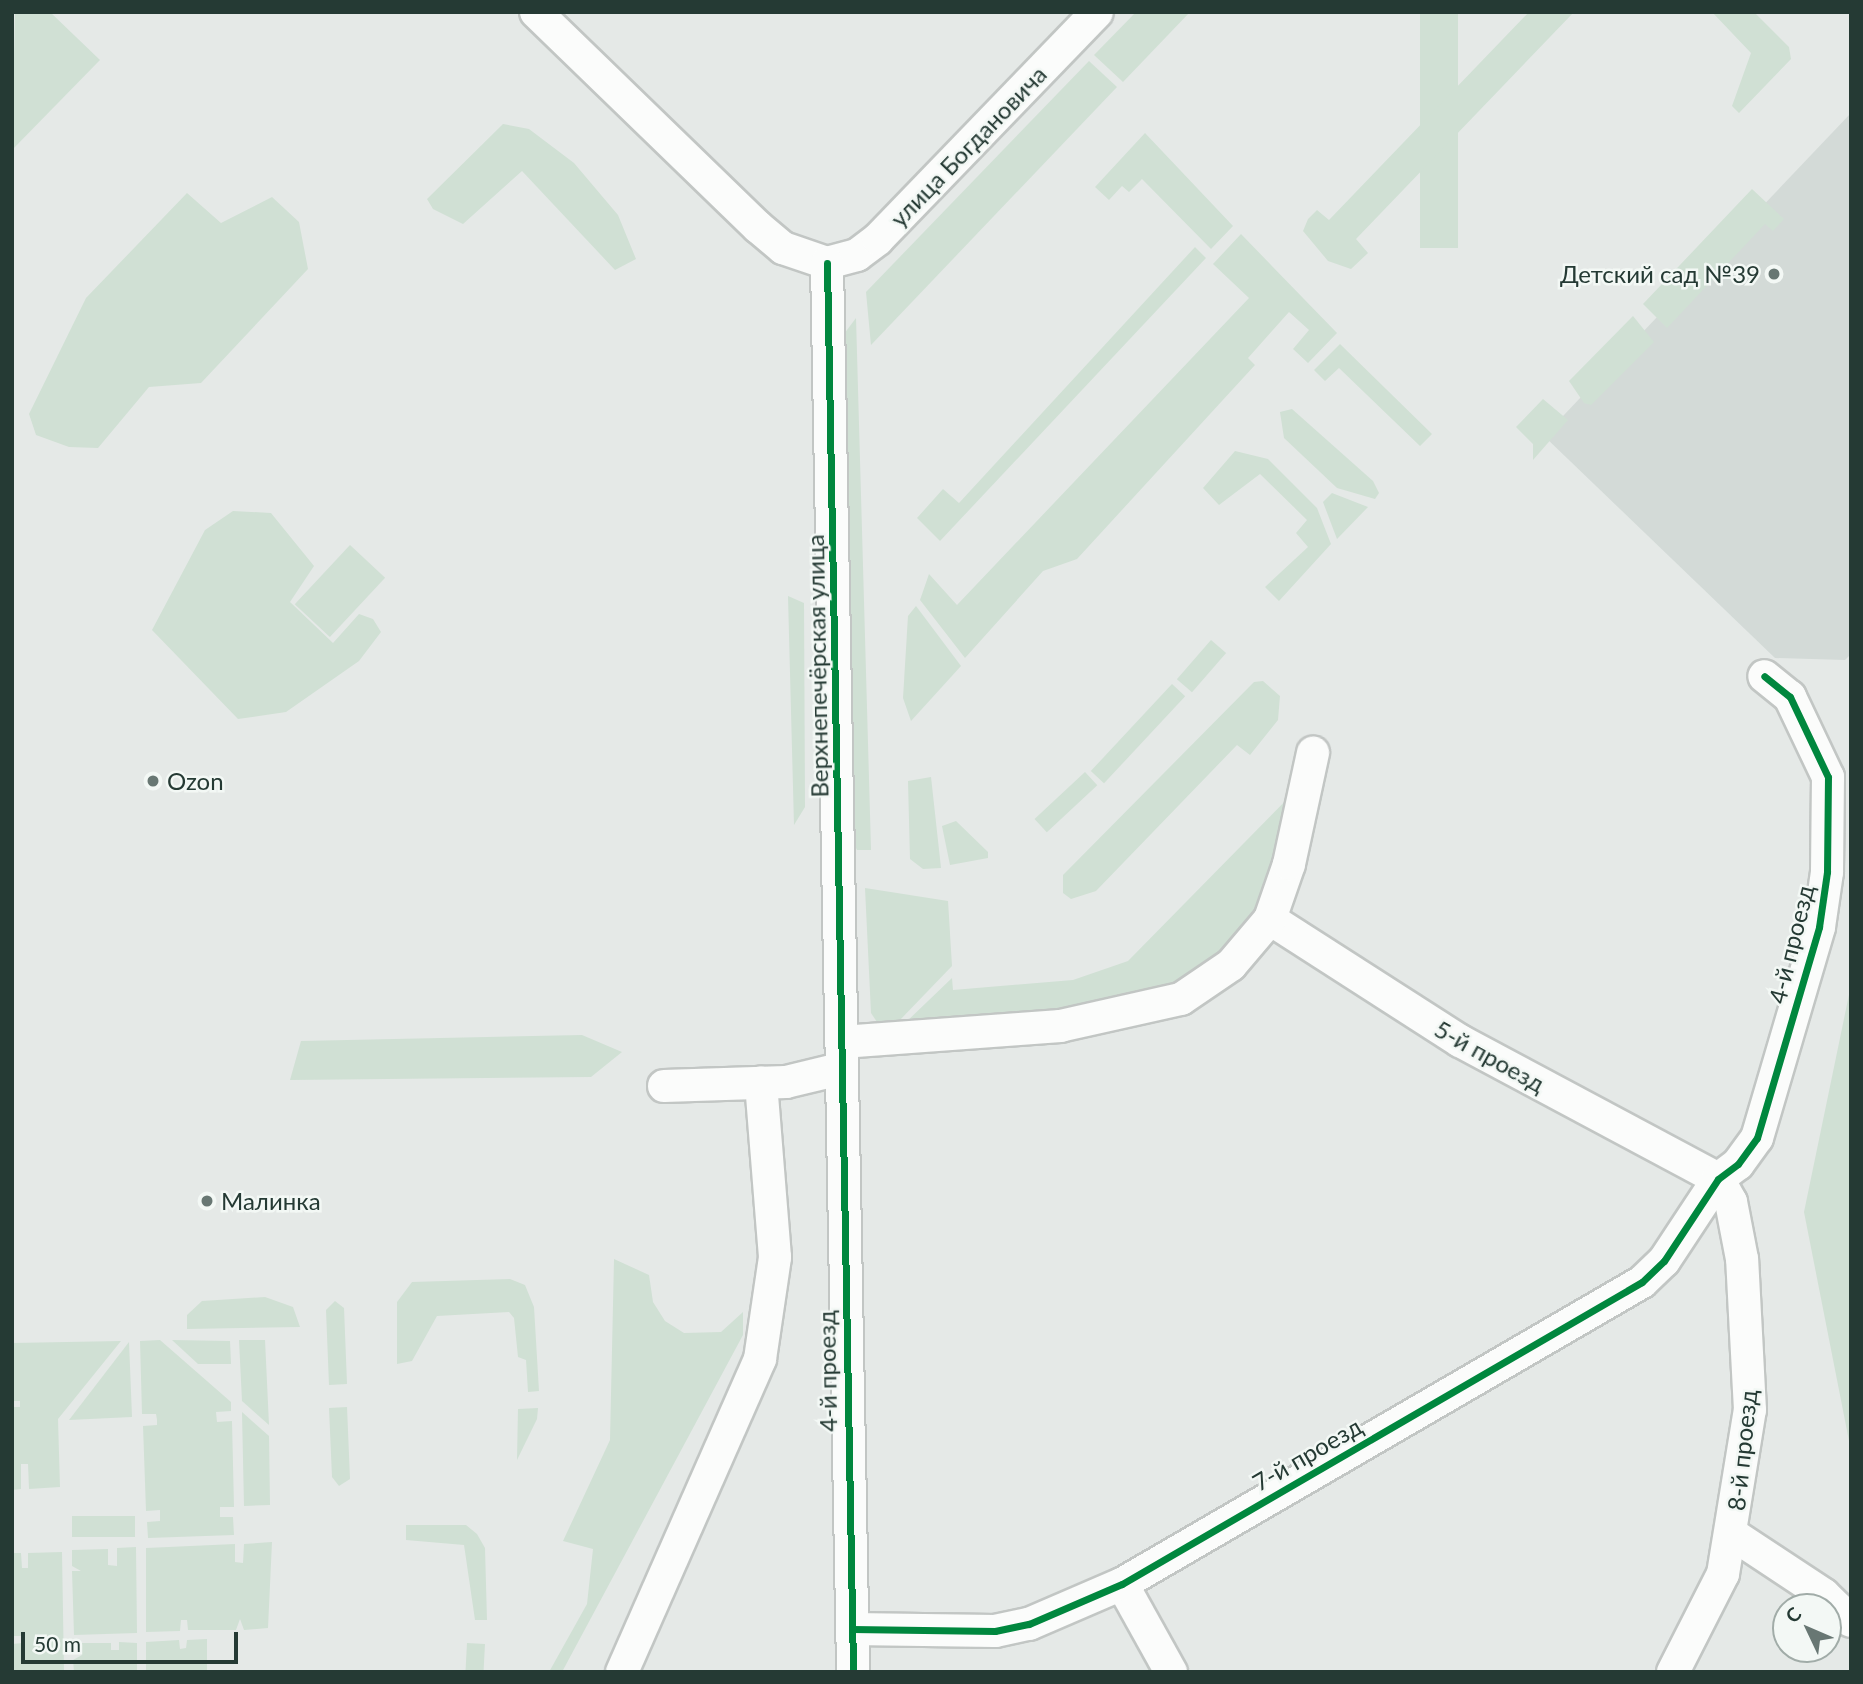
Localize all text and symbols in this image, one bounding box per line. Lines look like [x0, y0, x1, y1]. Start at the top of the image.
street label: улица Богдановича [884, 60, 1052, 232]
place label: Детский сад №39 [1560, 260, 1760, 288]
marker: Детский сад №39 [1766, 266, 1782, 282]
street label: Верхнепечёрская улица [800, 534, 834, 798]
place label: Ozon [167, 767, 224, 795]
marker: Ozon [145, 773, 161, 789]
street label: 4-й проезд [1762, 882, 1820, 1006]
street label: 5-й проезд [1430, 1014, 1550, 1098]
place label: Малинка [221, 1187, 321, 1215]
marker: Малинка [199, 1193, 215, 1209]
street label: 4-й проезд [812, 1310, 842, 1432]
street label: 8-й проезд [1721, 1388, 1763, 1512]
street label: 7-й проезд [1247, 1411, 1367, 1497]
north arrow [1772, 1593, 1842, 1663]
text: С [1780, 1602, 1806, 1627]
scale bar [24, 1618, 242, 1662]
text: 50 m [34, 1631, 81, 1656]

